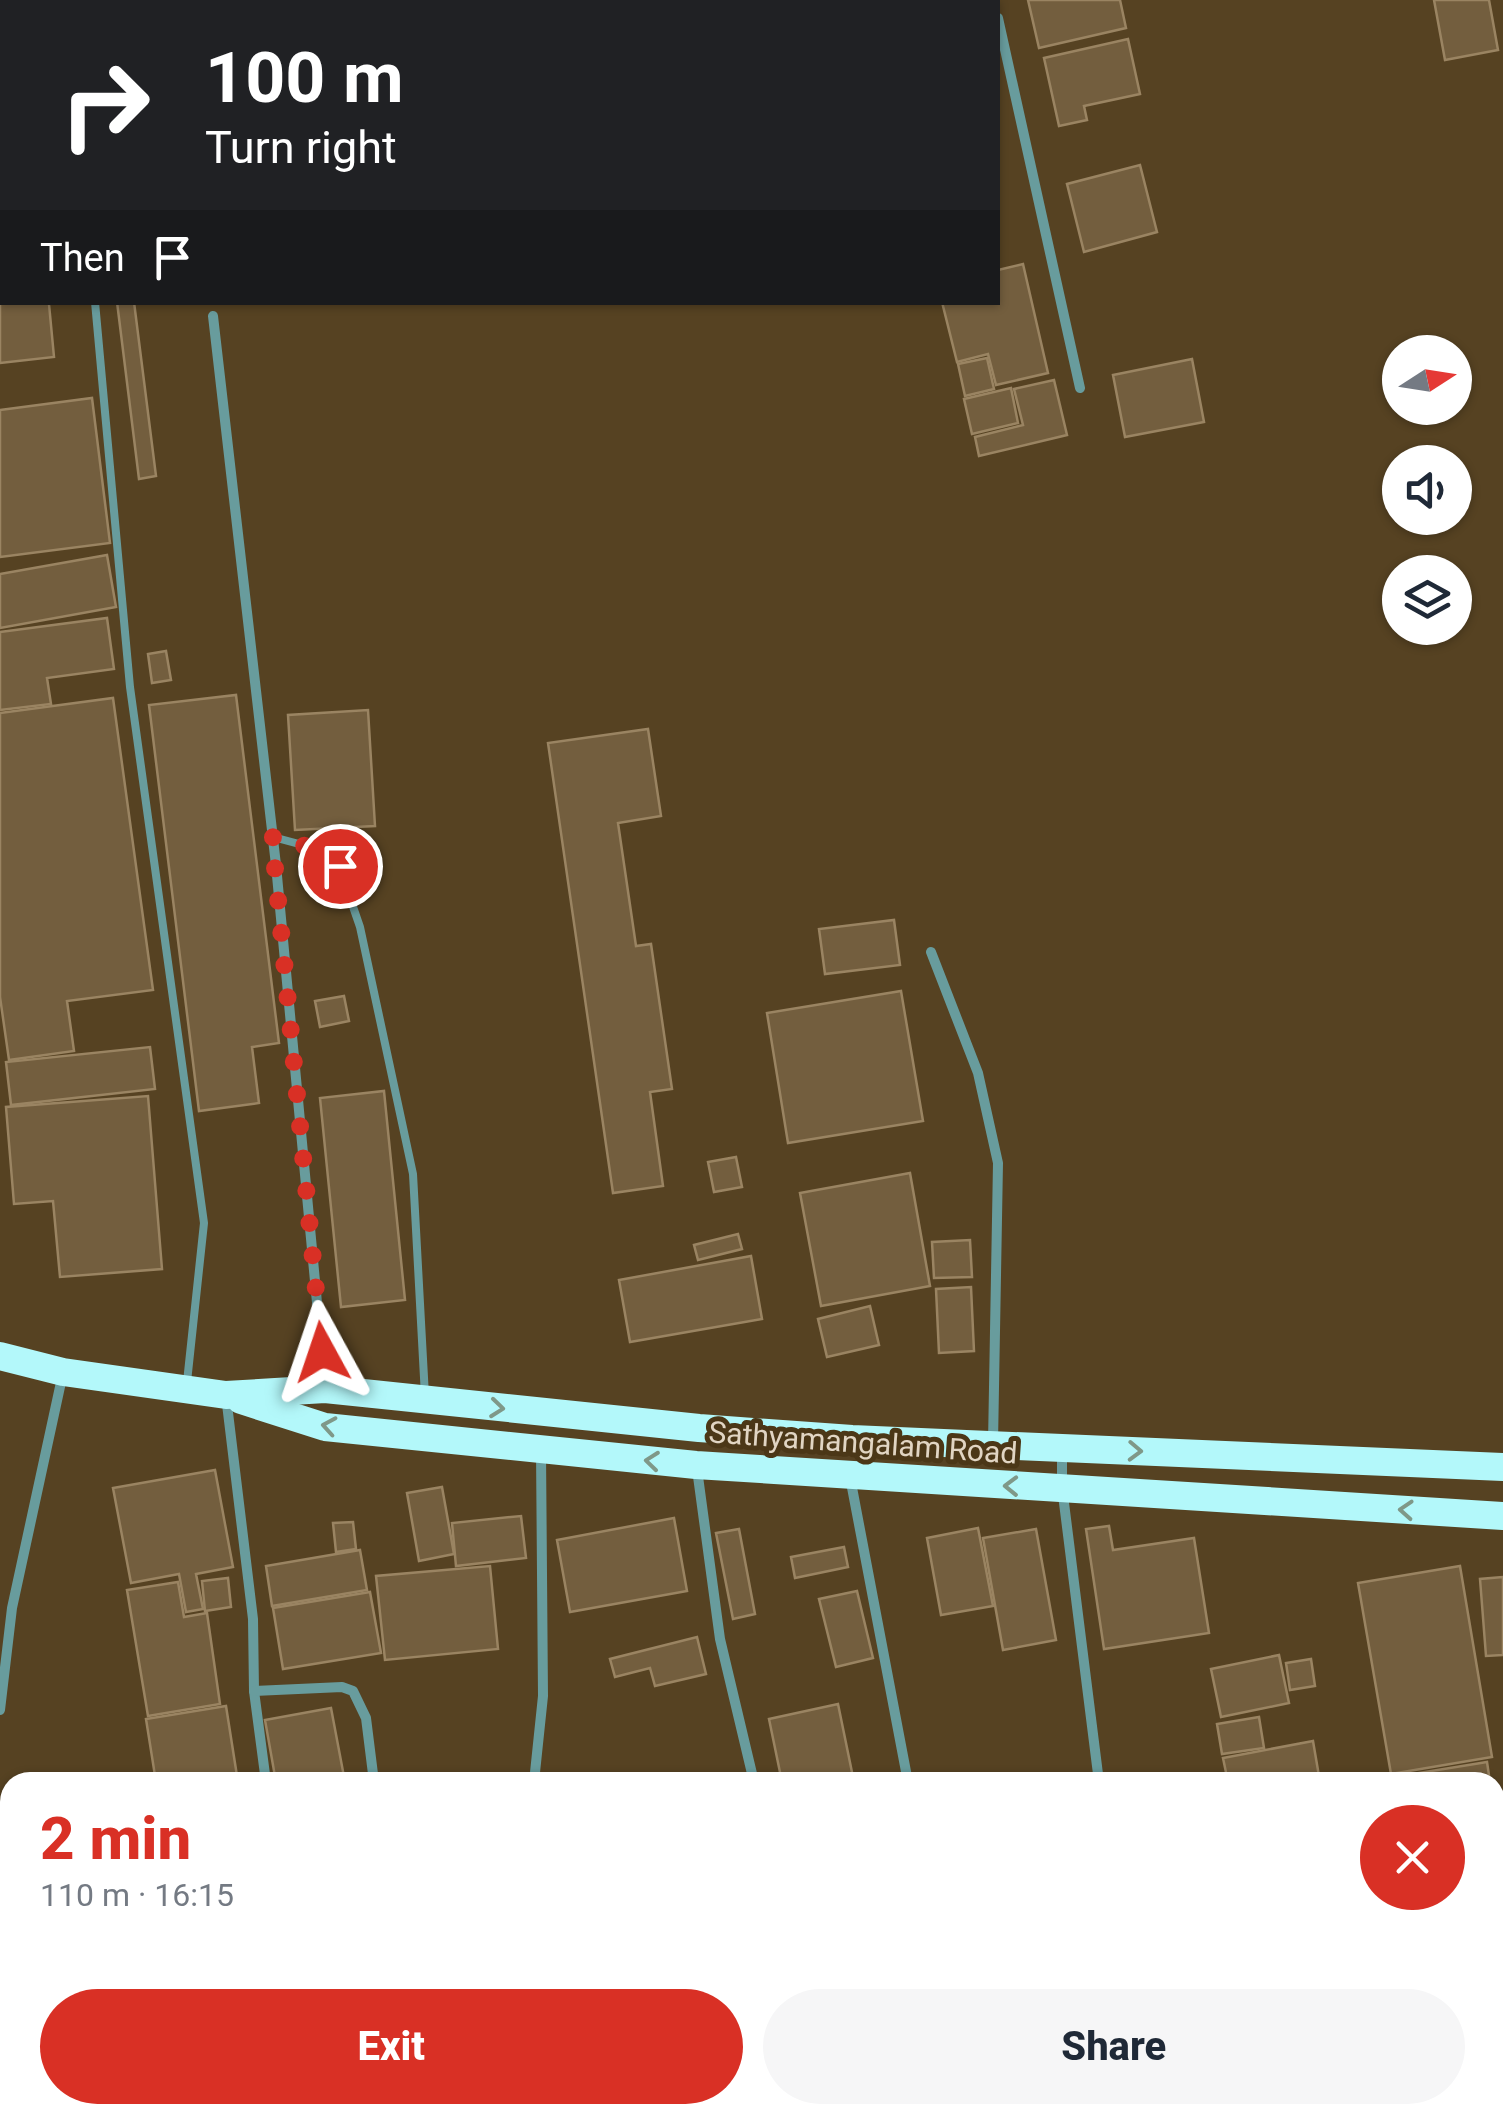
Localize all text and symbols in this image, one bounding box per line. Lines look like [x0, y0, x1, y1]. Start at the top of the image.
text: 100 m [205, 37, 404, 119]
icon: right [40, 40, 170, 170]
text: Turn right [205, 121, 397, 174]
icon: arrive [145, 230, 200, 285]
text: Then [40, 236, 125, 280]
north arrow [1382, 335, 1472, 425]
map controls [1382, 335, 1472, 645]
button: sound [1382, 445, 1472, 535]
button: layers [1382, 555, 1472, 645]
pin [298, 824, 383, 909]
icon: arrive [313, 839, 368, 894]
position arrow [270, 1300, 374, 1404]
one-way arrow [489, 1397, 505, 1418]
street label: Sathyamangalam Road [708, 1414, 1019, 1471]
one-way arrow [321, 1416, 338, 1437]
one-way arrow [1128, 1440, 1144, 1461]
one-way arrow [644, 1451, 660, 1472]
one-way arrow [1003, 1475, 1018, 1497]
one-way arrow [1397, 1499, 1413, 1521]
text: 2 min [40, 1803, 191, 1874]
button: close [1360, 1805, 1465, 1910]
text: 110 m · 16:15 [40, 1876, 234, 1914]
button: Exit [40, 1989, 743, 2104]
button: Share [763, 1989, 1465, 2104]

